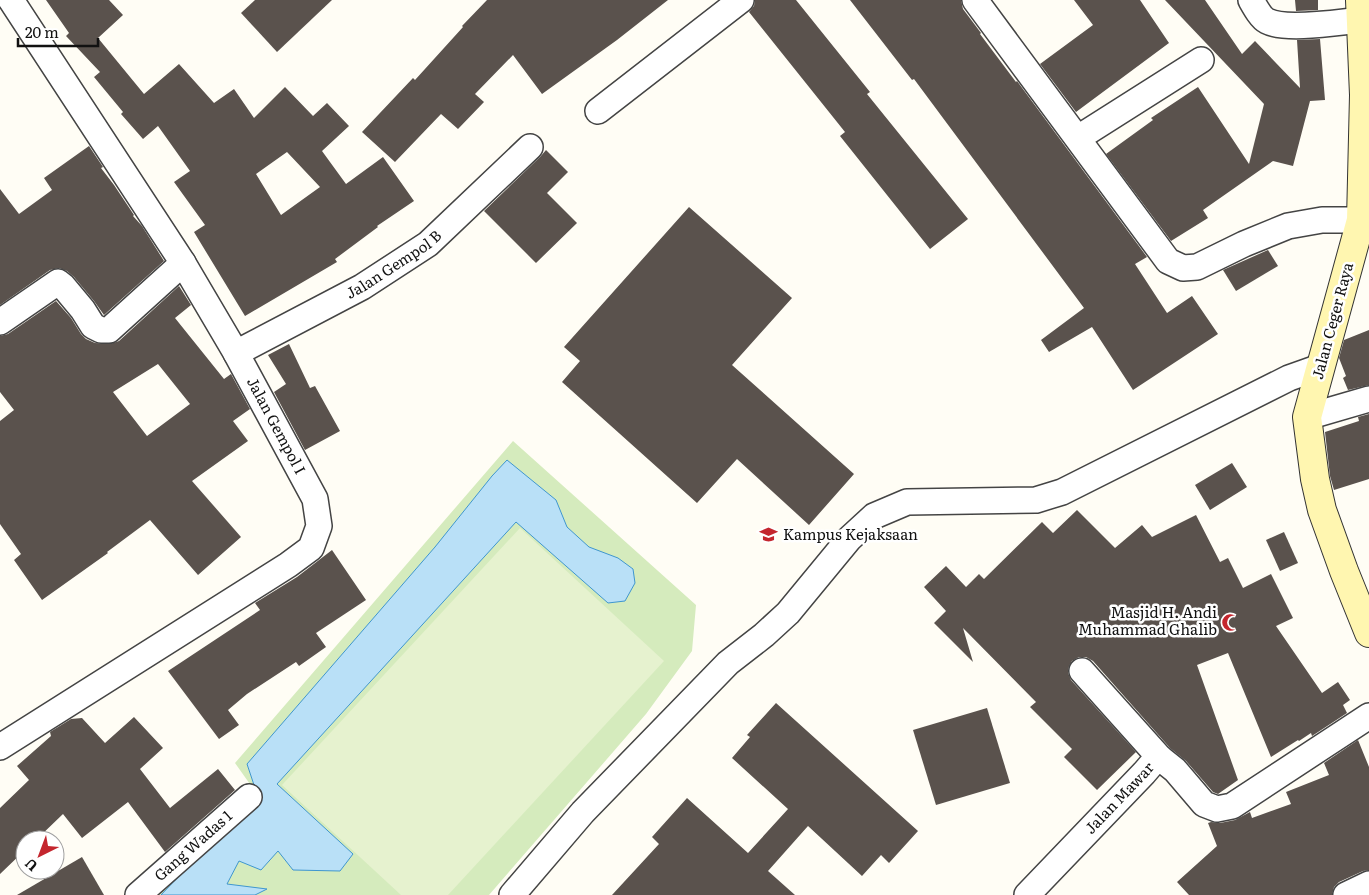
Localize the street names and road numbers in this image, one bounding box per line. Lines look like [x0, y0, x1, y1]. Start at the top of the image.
street label: Jalan Gempol B [341, 224, 446, 304]
street label: Jalan Ceger Raya [1305, 259, 1358, 382]
street label: Jalan Gempol I [242, 373, 313, 478]
street label: Jalan Mawar [1079, 756, 1159, 838]
street label: Gang Wadas 1 [148, 804, 237, 886]

